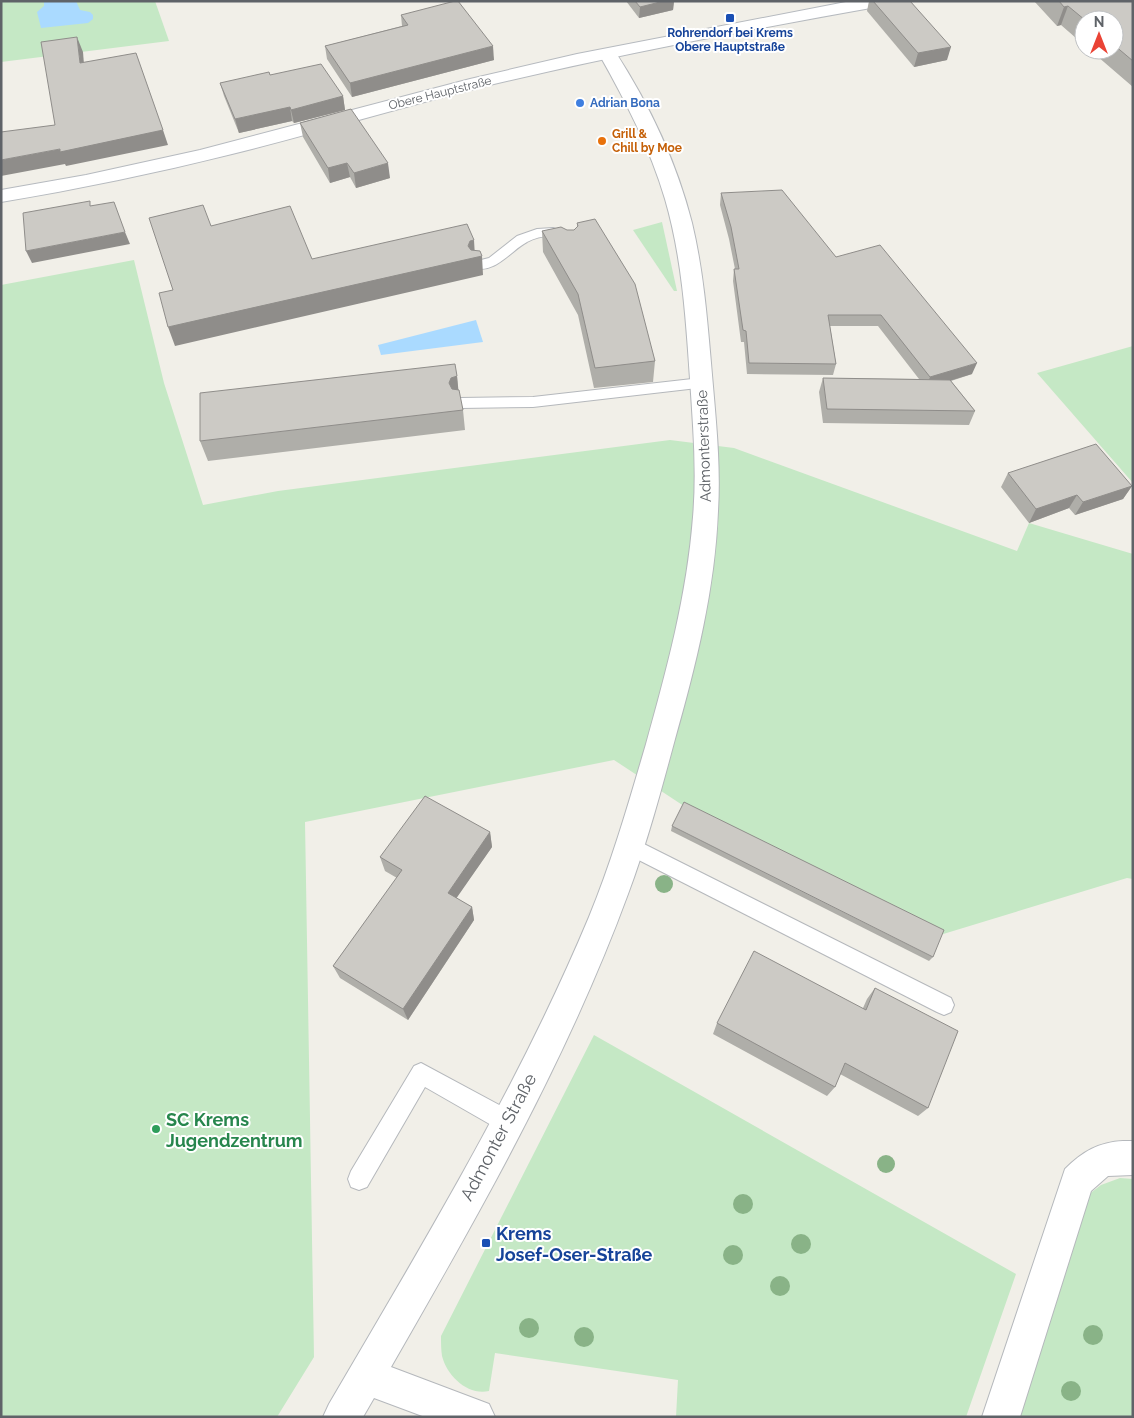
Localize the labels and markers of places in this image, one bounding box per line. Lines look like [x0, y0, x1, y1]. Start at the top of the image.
marker: Rohrendorf bei Krems Obere Hauptstraße [724, 12, 736, 24]
place label: Rohrendorf bei Krems Obere Hauptstraße [667, 26, 793, 54]
place label: Adrian Bona [590, 96, 660, 110]
marker: Adrian Bona [574, 97, 586, 109]
place label: Grill & Chill by Moe [612, 127, 682, 155]
marker: Grill & Chill by Moe [596, 135, 608, 147]
place label: SC Krems Jugendzentrum [166, 1109, 303, 1151]
marker: SC Krems Jugendzentrum [150, 1123, 162, 1135]
place label: Krems Josef-Oser-Straße [496, 1223, 653, 1265]
marker: Krems Josef-Oser-Straße [480, 1237, 492, 1249]

